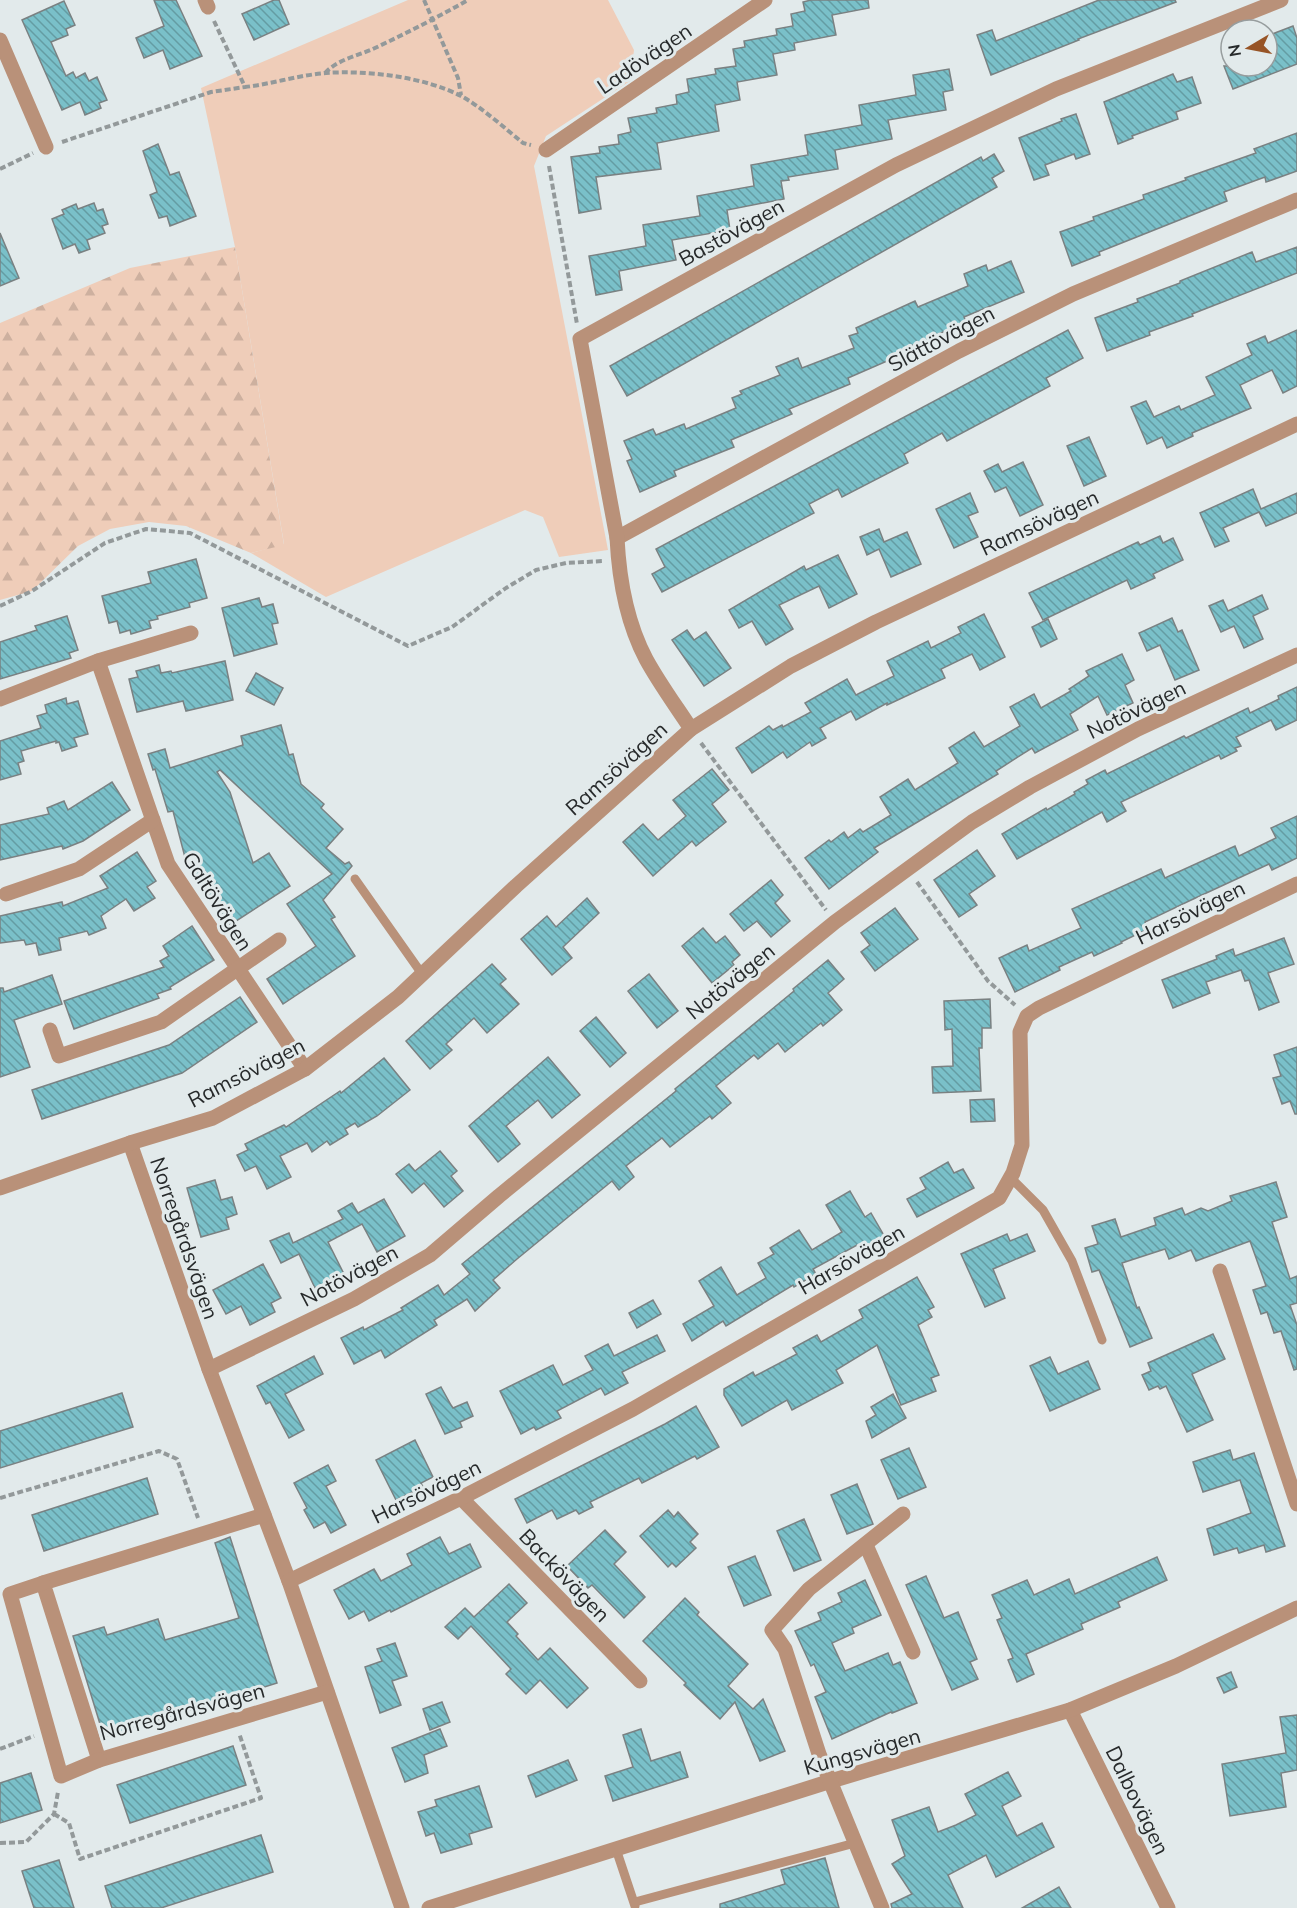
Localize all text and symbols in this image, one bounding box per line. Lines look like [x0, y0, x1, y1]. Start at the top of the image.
street label: Ladövägen [592, 17, 696, 99]
north arrow [1219, 18, 1279, 78]
text: N [1223, 43, 1245, 58]
street label: Bastövägen [674, 192, 788, 272]
street label: Slättövägen [883, 299, 999, 377]
street label: Ramsövägen [976, 483, 1102, 561]
street label: Notövägen [1082, 674, 1190, 744]
street label: Ramsövägen [560, 716, 672, 820]
street label: Galtövägen [177, 847, 259, 955]
street label: Harsövägen [1131, 874, 1249, 950]
street label: Notövägen [680, 937, 780, 1025]
street label: Ramsövägen [183, 1031, 309, 1113]
street label: Norregårdsvägen [145, 1153, 225, 1323]
street label: Harsövägen [793, 1218, 909, 1300]
street label: Notövägen [296, 1238, 402, 1312]
street label: Harsövägen [367, 1453, 485, 1529]
street label: Backövägen [514, 1523, 616, 1627]
street label: Norregårdsvägen [97, 1676, 267, 1746]
street label: Kungsvägen [800, 1722, 924, 1780]
street label: Dalbovägen [1100, 1741, 1176, 1859]

